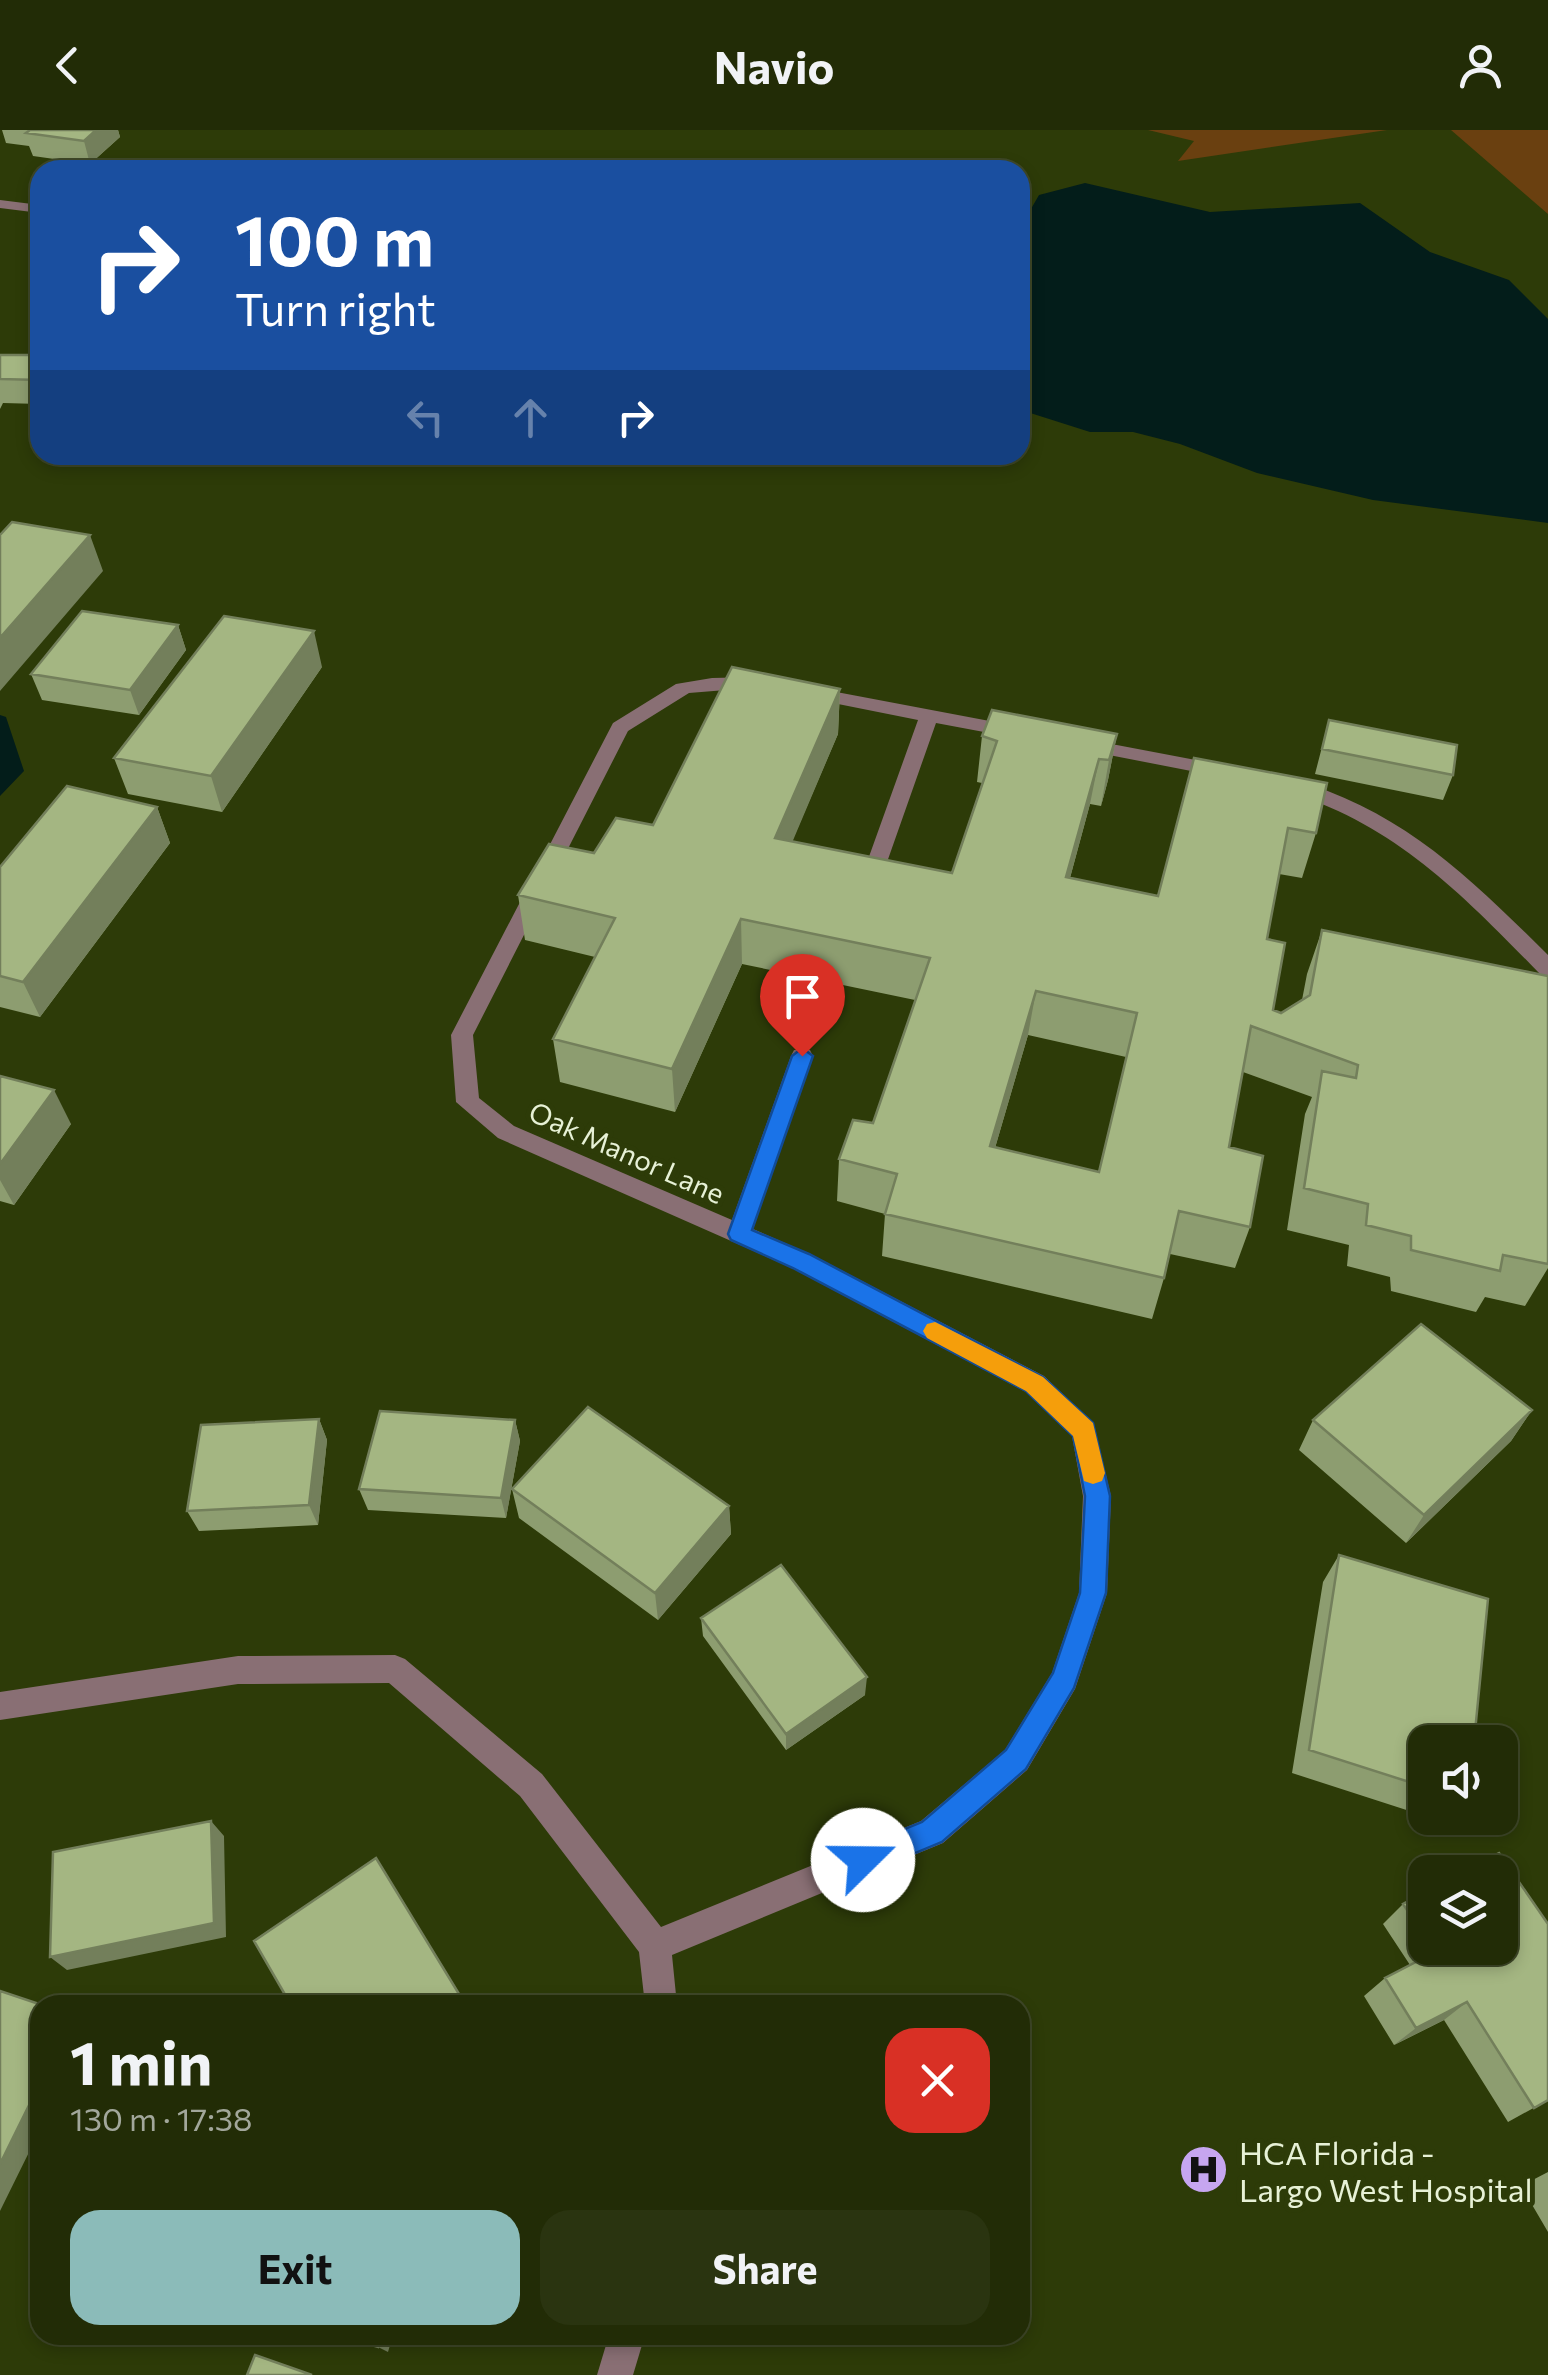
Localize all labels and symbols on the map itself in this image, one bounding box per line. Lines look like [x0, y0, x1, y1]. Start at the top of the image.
pin [760, 954, 845, 1057]
street label: Oak Manor Lane [524, 1094, 730, 1210]
position arrow [811, 1808, 915, 1912]
place label: HCA Florida - Largo West Hospital [1239, 2132, 1533, 2209]
hospital icon: HCA Florida - Largo West Hospital [1178, 2144, 1230, 2196]

